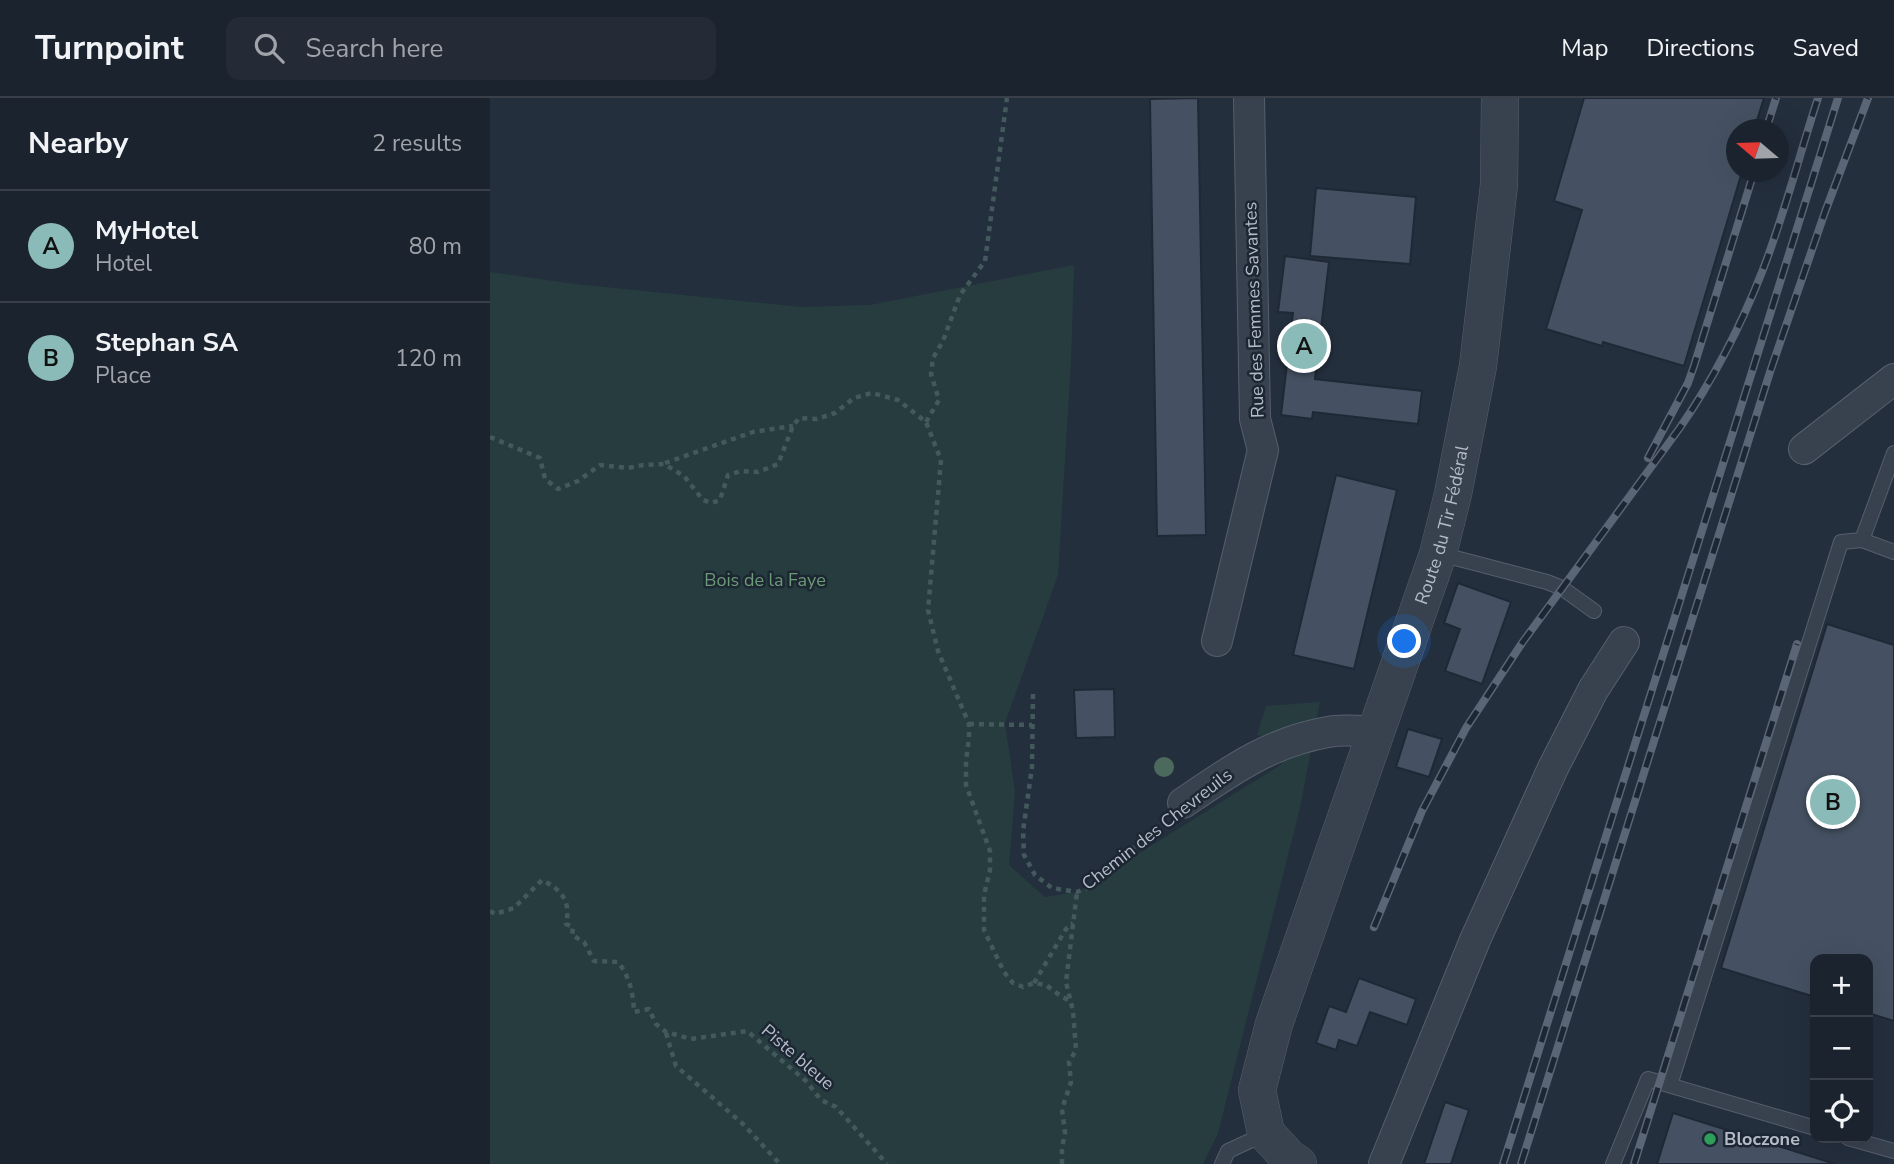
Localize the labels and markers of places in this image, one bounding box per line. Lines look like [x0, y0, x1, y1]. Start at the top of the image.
pin: A [1281, 320, 1327, 372]
pin: B [1810, 776, 1856, 828]
place label: Bloczone [1724, 1127, 1800, 1151]
marker: Bloczone [1702, 1131, 1718, 1147]

